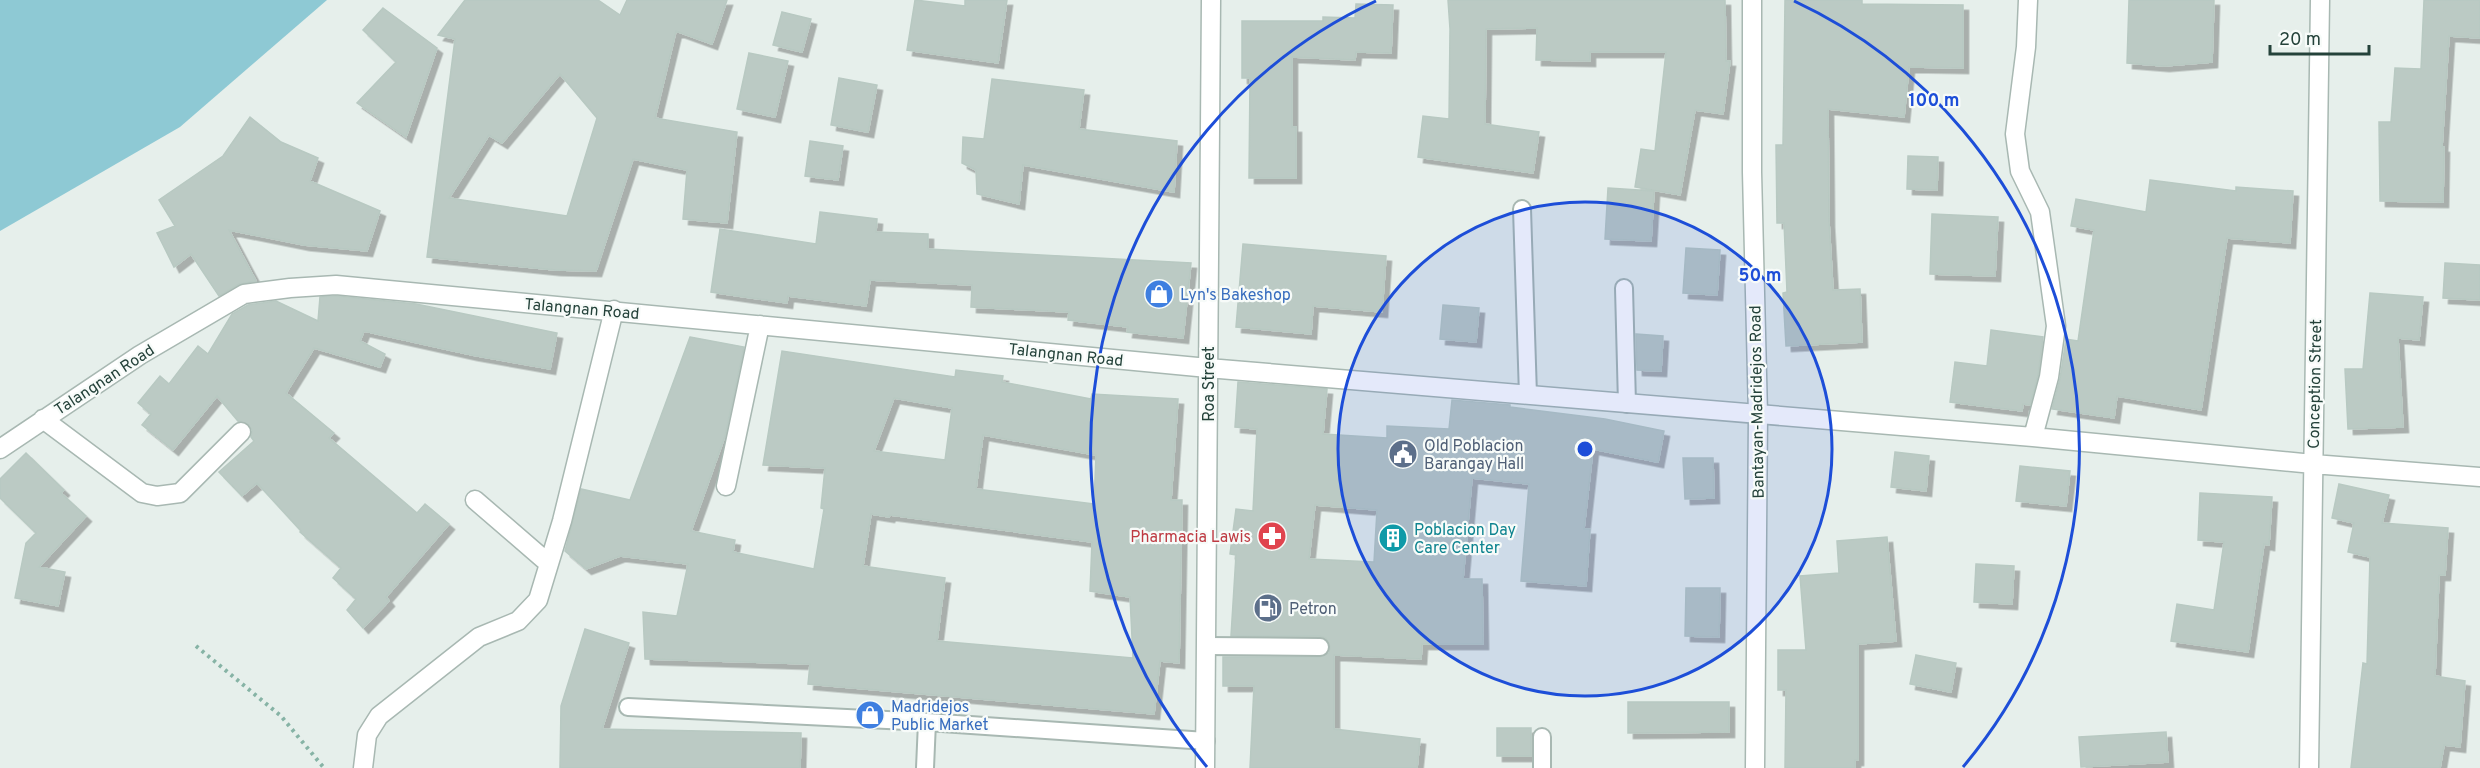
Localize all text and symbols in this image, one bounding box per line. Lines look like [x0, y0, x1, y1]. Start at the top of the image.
scale bar [2270, 18, 2369, 56]
text: 20 m [2279, 29, 2321, 52]
text: 100 m [1908, 90, 1960, 113]
text: 50 m [1738, 265, 1782, 288]
shop icon: Lyn's Bakeshop [1143, 278, 1175, 310]
place label: Lyn's Bakeshop [1180, 286, 1291, 306]
street label: Talangnan Road [523, 295, 640, 325]
street label: Bantayan-Madridejos Road [1746, 305, 1770, 499]
street label: Conception Street [2305, 319, 2327, 449]
street label: Talangnan Road [1007, 340, 1124, 372]
street label: Talangnan Road [51, 341, 159, 420]
street label: Roa Street [1200, 346, 1220, 422]
place label: Old Poblacion Barangay Hall [1424, 437, 1524, 475]
public building icon: Old Poblacion Barangay Hall [1387, 438, 1419, 470]
centre of rings [1575, 439, 1595, 459]
pharmacy icon: Pharmacia Lawis [1256, 520, 1288, 552]
place label: Poblacion Day Care Center [1414, 521, 1516, 559]
building icon: Poblacion Day Care Center [1377, 522, 1409, 554]
place label: Pharmacia Lawis [1130, 528, 1251, 548]
fuel station icon: Petron [1252, 592, 1284, 624]
place label: Petron [1289, 600, 1337, 620]
place label: Madridejos Public Market [891, 698, 989, 736]
shop icon: Madridejos Public Market [854, 699, 886, 731]

